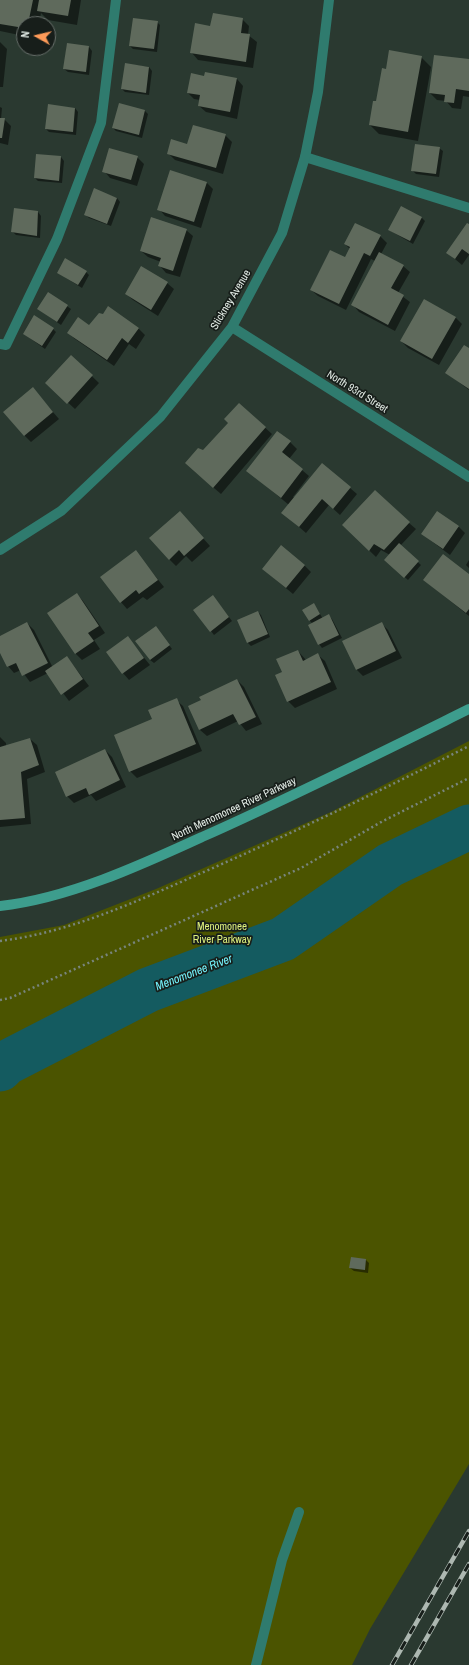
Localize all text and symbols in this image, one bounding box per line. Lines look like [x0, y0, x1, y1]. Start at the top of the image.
north arrow [16, 16, 56, 56]
text: N [18, 30, 32, 39]
street label: Stickney Avenue [208, 268, 254, 332]
street label: North 93rd Street [324, 368, 390, 416]
street label: North Menomonee River Parkway [170, 774, 298, 844]
park label: Menomonee River Parkway [193, 920, 251, 946]
water label: Menomonee River [154, 952, 234, 994]

